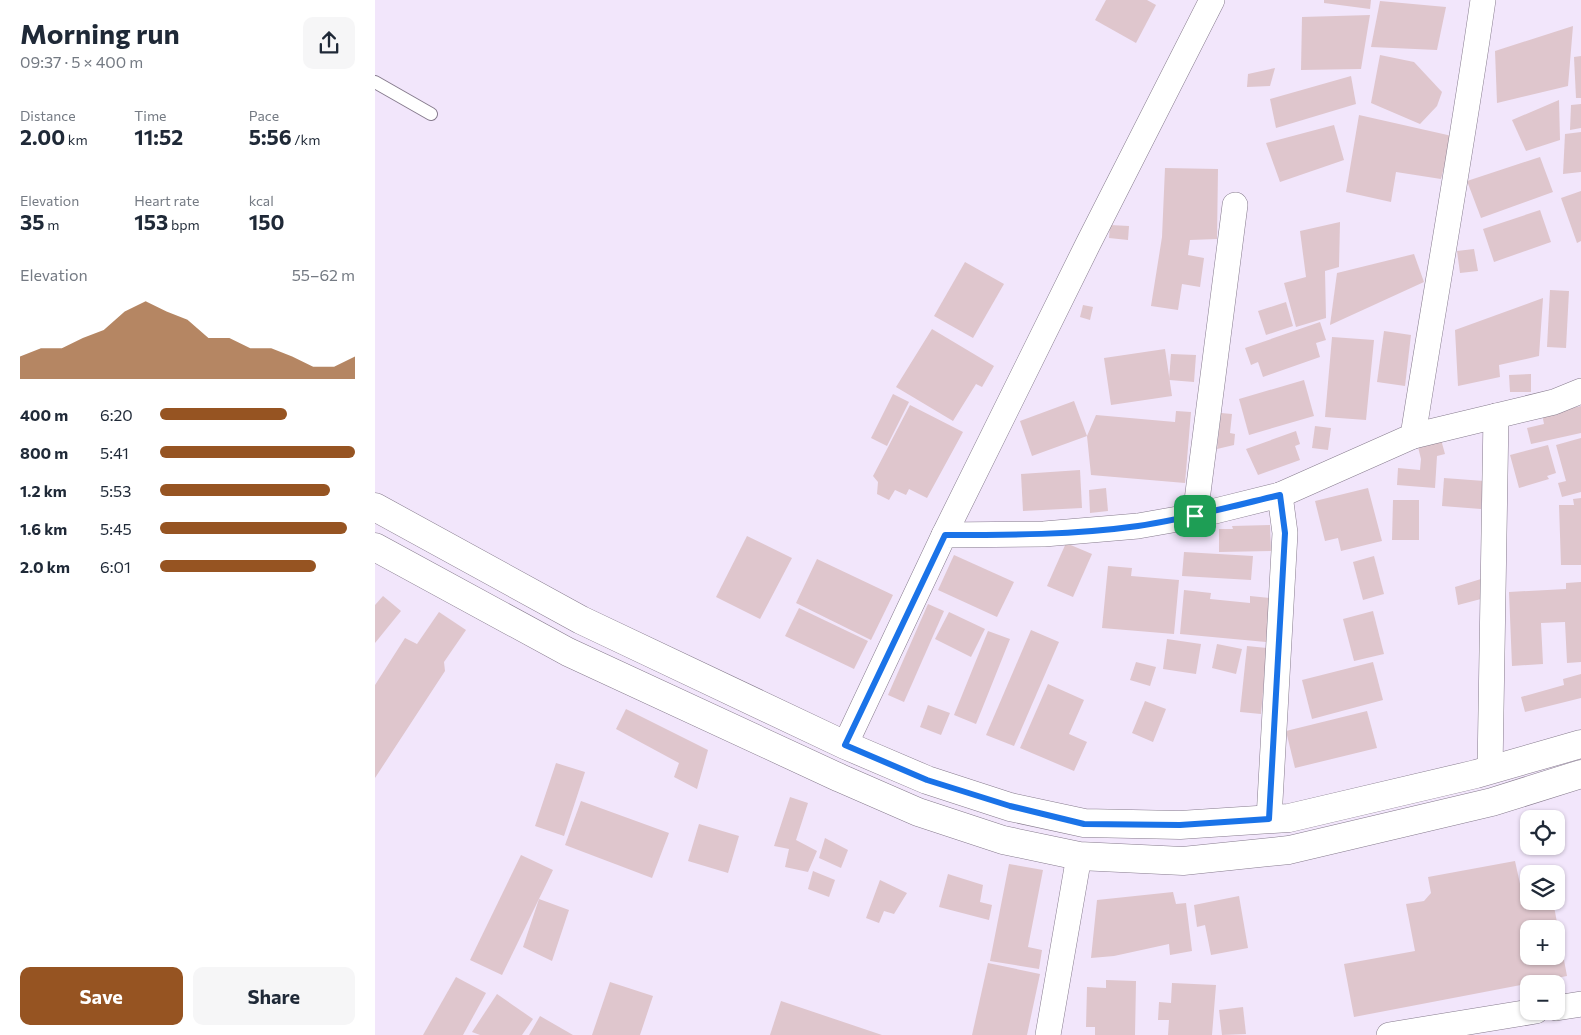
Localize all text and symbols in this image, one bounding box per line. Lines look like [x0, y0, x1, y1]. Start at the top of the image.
text: Morning run [20, 16, 180, 50]
button: share [303, 17, 355, 69]
text: 09:37 · 5 × 400 m [20, 52, 143, 71]
text: Distance [20, 107, 76, 124]
text: Time [134, 107, 167, 124]
text: Pace [249, 107, 279, 124]
text: 2.00 [20, 124, 65, 149]
text: 11:52 [134, 124, 183, 149]
text: 5:56 [249, 124, 292, 149]
text: km [65, 131, 88, 148]
text: /km [292, 131, 320, 148]
text: Elevation [20, 192, 79, 209]
text: Heart rate [134, 192, 199, 209]
text: kcal [249, 192, 274, 209]
text: 35 [20, 209, 44, 234]
text: 153 [134, 209, 168, 234]
text: 150 [249, 209, 284, 234]
text: m [44, 216, 59, 233]
text: bpm [168, 216, 200, 233]
text: Elevation [20, 265, 88, 284]
text: 55–62 m [292, 265, 355, 284]
text: 400 m [20, 405, 68, 424]
text: 6:20 [100, 405, 133, 424]
text: 800 m [20, 443, 68, 462]
text: 5:41 [100, 443, 129, 462]
text: 1.2 km [20, 481, 67, 500]
text: 5:53 [100, 481, 131, 500]
pin [1174, 495, 1216, 537]
icon: arrive [1181, 502, 1209, 530]
text: 1.6 km [20, 519, 67, 538]
text: 5:45 [100, 519, 132, 538]
text: 2.0 km [20, 557, 70, 576]
text: 6:01 [100, 557, 131, 576]
map controls [1520, 810, 1565, 1020]
button: locate [1520, 810, 1565, 855]
button: layers [1520, 865, 1565, 910]
button: + [1520, 920, 1565, 965]
button: Save [20, 967, 183, 1025]
button: Share [193, 967, 355, 1025]
button: − [1520, 975, 1565, 1020]

